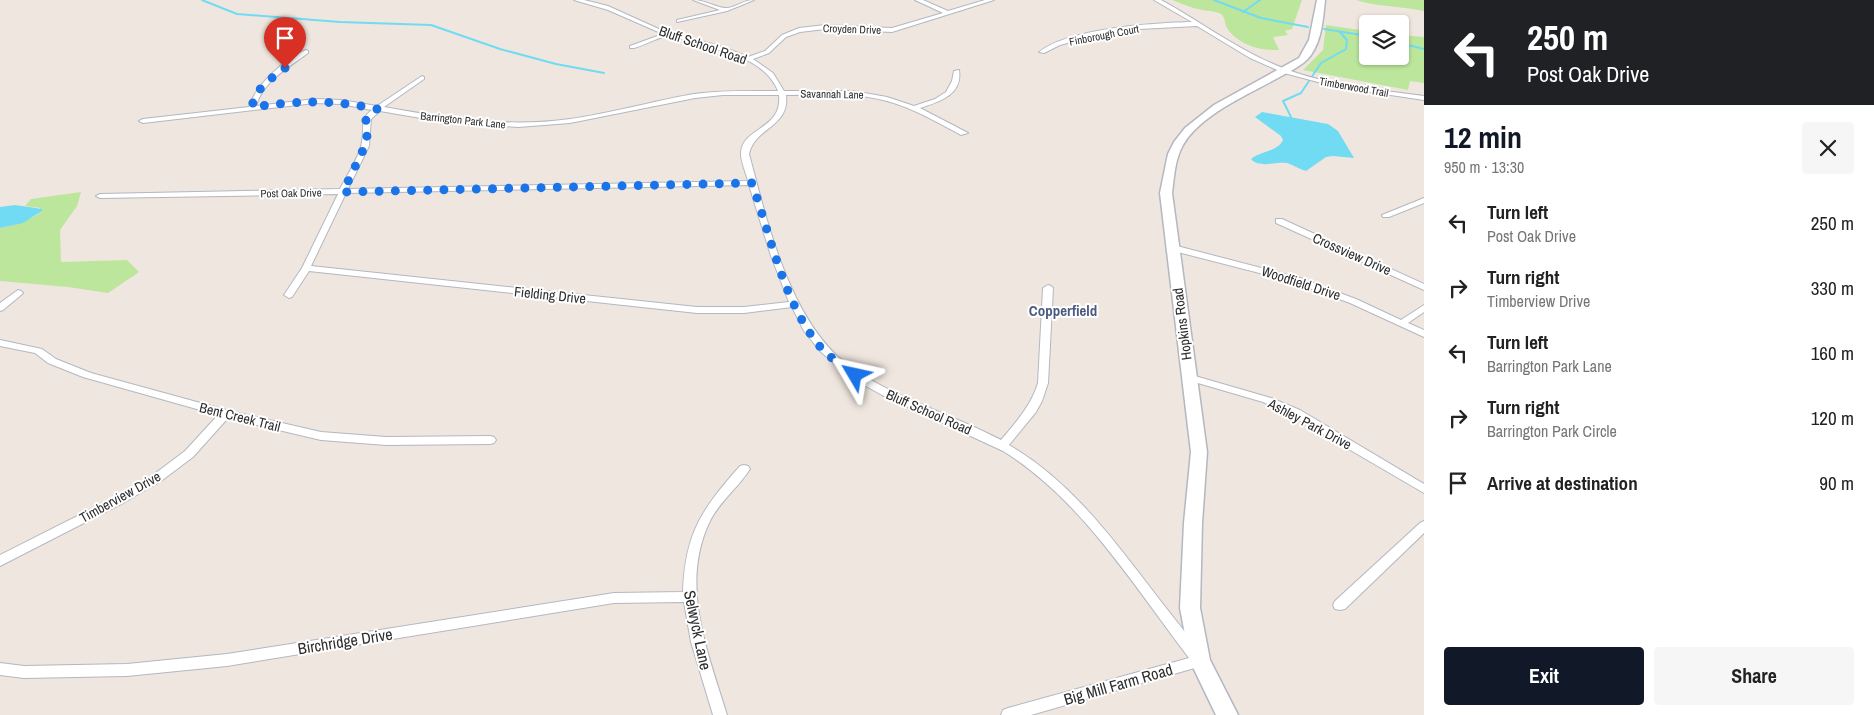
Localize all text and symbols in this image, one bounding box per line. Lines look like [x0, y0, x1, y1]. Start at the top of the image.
text: 250 m [1527, 14, 1608, 61]
map controls [1359, 15, 1409, 65]
button: layers [1359, 15, 1409, 65]
pin [264, 17, 306, 68]
icon: left [1444, 20, 1509, 85]
street label: Croyden Drive [823, 21, 881, 37]
street label: Finborough Court [1068, 21, 1141, 49]
street label: Bluff School Road [657, 22, 749, 68]
icon: arrive [271, 24, 299, 52]
text: Post Oak Drive [1527, 59, 1649, 89]
street label: Timberwood Trail [1318, 74, 1390, 100]
street label: Savannah Lane [800, 86, 864, 102]
street label: Barrington Park Lane [420, 109, 506, 131]
text: 12 min [1444, 117, 1522, 157]
button: close [1802, 122, 1854, 174]
text: 950 m · 13:30 [1444, 156, 1524, 178]
street label: Post Oak Drive [260, 185, 322, 201]
text: Turn left [1487, 199, 1548, 225]
icon: left [1444, 209, 1472, 237]
text: 250 m [1811, 210, 1854, 236]
text: Post Oak Drive [1487, 225, 1576, 247]
street label: Crossview Drive [1310, 229, 1394, 279]
street label: Woodfield Drive [1259, 262, 1343, 304]
text: Turn right [1487, 264, 1559, 290]
icon: right [1444, 274, 1472, 302]
text: 330 m [1811, 275, 1854, 301]
street label: Fielding Drive [513, 282, 587, 308]
street label: Hopkins Road [1169, 287, 1195, 361]
text: Timberview Drive [1487, 290, 1590, 312]
district label: Copperfield [1029, 300, 1097, 321]
text: Turn left [1487, 329, 1548, 355]
icon: left [1444, 339, 1472, 367]
text: 160 m [1811, 340, 1854, 366]
position arrow [828, 348, 880, 400]
text: Barrington Park Lane [1487, 355, 1612, 377]
street label: Bluff School Road [883, 385, 975, 439]
street label: Ashley Park Drive [1264, 394, 1355, 454]
text: Turn right [1487, 394, 1559, 420]
street label: Bent Creek Trail [198, 398, 282, 436]
icon: right [1444, 404, 1472, 432]
text: 120 m [1811, 405, 1854, 431]
text: Barrington Park Circle [1487, 420, 1617, 442]
street label: Timberview Drive [76, 467, 164, 527]
icon: arrive [1444, 469, 1472, 497]
text: Arrive at destination [1487, 470, 1638, 496]
text: 90 m [1819, 470, 1854, 496]
street label: Selwyck Lane [679, 588, 717, 672]
street label: Birchridge Drive [296, 623, 394, 659]
button: Exit [1444, 647, 1644, 705]
button: Share [1654, 647, 1854, 705]
street label: Big Mill Farm Road [1061, 658, 1175, 710]

